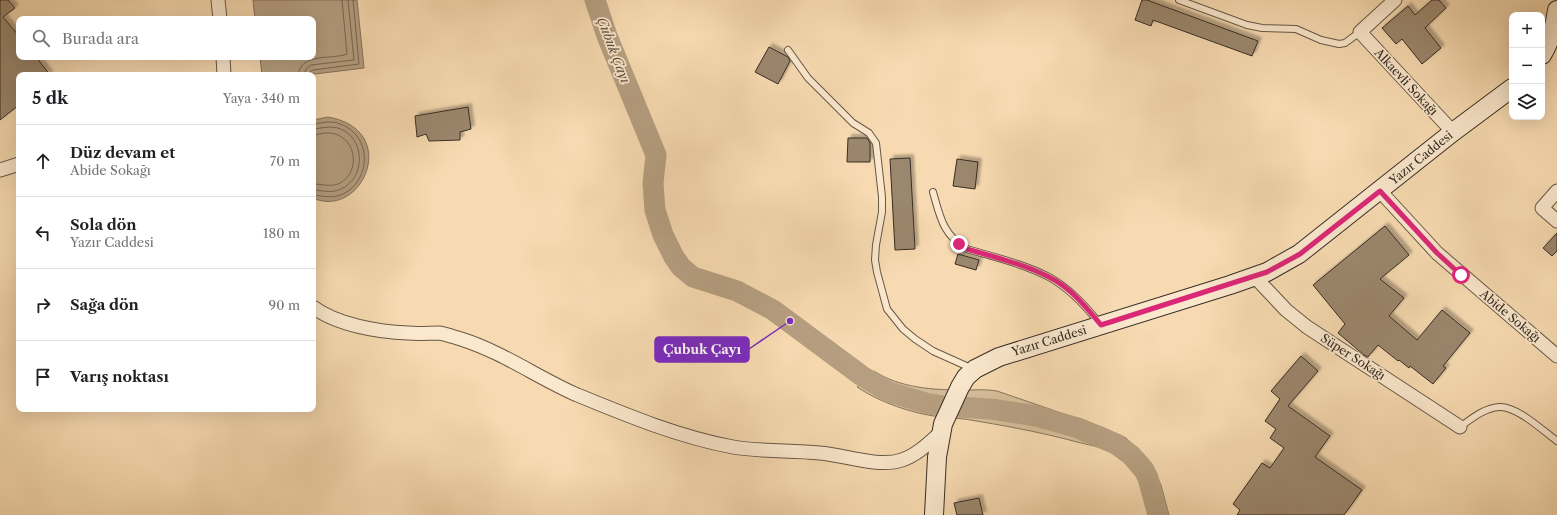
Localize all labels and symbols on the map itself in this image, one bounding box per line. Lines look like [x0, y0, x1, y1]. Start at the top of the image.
water label: Çubuk Çayı [594, 15, 634, 85]
street label: Alkaevli Sokağı [1371, 44, 1441, 119]
street label: Yazır Caddesi [1385, 127, 1456, 188]
route end [950, 235, 968, 253]
route start [1452, 266, 1470, 284]
street label: Abide Sokağı [1476, 285, 1544, 346]
street label: Yazır Caddesi [1009, 322, 1088, 359]
street label: Süper Sokağı [1318, 330, 1389, 383]
callout: Çubuk Çayı [655, 337, 749, 362]
text: Çubuk Çayı [663, 341, 741, 357]

